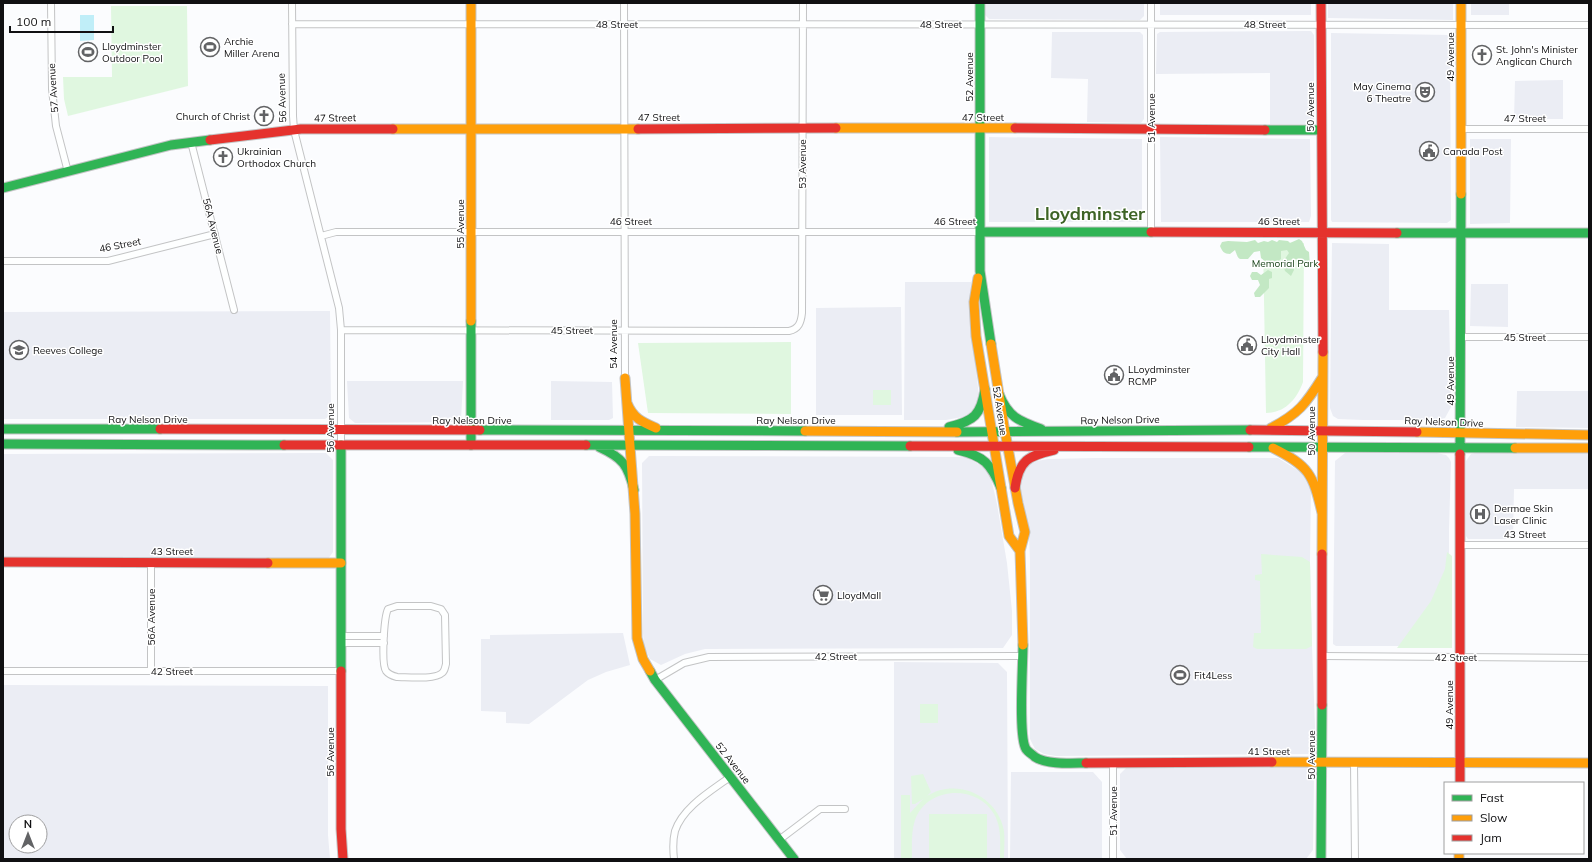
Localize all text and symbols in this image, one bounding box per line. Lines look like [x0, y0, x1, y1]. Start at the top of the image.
scale bar [10, 8, 113, 34]
text: 100 m [16, 14, 51, 29]
street label: 48 Street [596, 18, 639, 31]
street label: 48 Street [920, 18, 963, 31]
street label: 48 Street [1244, 18, 1287, 31]
street label: 49 Avenue [1444, 32, 1457, 82]
place label: Archie Miller Arena [224, 35, 280, 60]
sports icon: Archie Miller Arena [199, 36, 221, 58]
place label: Lloydminster Outdoor Pool [102, 40, 163, 65]
sports icon: Lloydminster Outdoor Pool [77, 41, 99, 63]
place label: St. John's Minister Anglican Church [1496, 43, 1578, 68]
church icon: St. John's Minister Anglican Church [1471, 44, 1493, 66]
street label: 52 Avenue [963, 52, 976, 102]
street label: 57 Avenue [45, 63, 61, 113]
street label: 56 Avenue [275, 73, 289, 123]
place label: May Cinema 6 Theatre [1353, 80, 1411, 105]
theatre icon: May Cinema 6 Theatre [1414, 81, 1436, 103]
street label: 50 Avenue [1304, 82, 1317, 132]
street label: 51 Avenue [1145, 93, 1158, 143]
church icon: Church of Christ [253, 105, 275, 127]
place label: Church of Christ [176, 110, 250, 123]
street label: 47 Street [314, 111, 357, 125]
street label: 47 Street [638, 111, 681, 124]
street label: 47 Street [962, 111, 1005, 124]
street label: 47 Street [1504, 112, 1547, 125]
street label: 53 Avenue [796, 139, 809, 189]
public building icon: Canada Post [1418, 140, 1440, 162]
place label: Ukrainian Orthodox Church [237, 145, 316, 170]
place label: Canada Post [1443, 145, 1503, 158]
church icon: Ukrainian Orthodox Church [212, 146, 234, 168]
street label: 56A Avenue [200, 197, 226, 255]
street label: 55 Avenue [454, 199, 467, 249]
district label: Lloydminster [1035, 202, 1146, 225]
street label: 46 Street [610, 215, 653, 228]
street label: 46 Street [934, 215, 977, 228]
street label: 46 Street [1258, 215, 1301, 228]
street label: 46 Street [98, 234, 142, 255]
park label: Memorial Park [1252, 257, 1319, 270]
street label: 54 Avenue [607, 319, 620, 369]
street label: 45 Street [551, 324, 594, 337]
street label: 45 Street [1504, 331, 1547, 344]
place label: Lloydminster City Hall [1261, 333, 1321, 358]
public building icon: Lloydminster City Hall [1236, 334, 1258, 356]
school or university icon: Reeves College [8, 339, 30, 361]
place label: Reeves College [33, 344, 103, 357]
street label: 49 Avenue [1444, 356, 1457, 406]
place label: LLoydminster RCMP [1128, 363, 1191, 388]
public building icon: LLoydminster RCMP [1103, 364, 1125, 386]
street label: 52 Avenue [990, 386, 1010, 436]
street label: 56 Avenue [324, 403, 337, 453]
street label: 50 Avenue [1305, 406, 1318, 456]
street label: Ray Nelson Drive [108, 413, 188, 426]
street label: Ray Nelson Drive [1080, 413, 1160, 427]
street label: Ray Nelson Drive [432, 414, 512, 427]
street label: Ray Nelson Drive [756, 414, 836, 427]
street label: Ray Nelson Drive [1404, 414, 1484, 430]
place label: Dermae Skin Laser Clinic [1494, 502, 1553, 527]
hospital icon: Dermae Skin Laser Clinic [1469, 503, 1491, 525]
street label: 43 Street [1504, 528, 1547, 541]
street label: 43 Street [151, 545, 194, 558]
supermarket icon: LloydMall [812, 584, 834, 606]
street label: 56A Avenue [145, 589, 158, 645]
place label: LloydMall [837, 589, 881, 602]
street label: 42 Street [815, 650, 858, 663]
street label: 42 Street [1435, 651, 1478, 664]
sports icon: Fit4Less [1169, 664, 1191, 686]
street label: 42 Street [151, 665, 194, 678]
place label: Fit4Less [1194, 669, 1232, 682]
street label: 49 Avenue [1443, 680, 1456, 730]
street label: 56 Avenue [324, 727, 337, 777]
street label: 50 Avenue [1305, 730, 1318, 780]
street label: 52 Avenue [713, 740, 753, 786]
street label: 41 Street [1248, 745, 1291, 758]
legend [1444, 782, 1584, 854]
street label: 51 Avenue [1107, 786, 1120, 836]
text: Fast [1480, 790, 1504, 805]
text: Slow [1480, 810, 1508, 825]
north arrow [8, 814, 48, 854]
text: N [24, 817, 32, 831]
text: Jam [1480, 830, 1502, 845]

